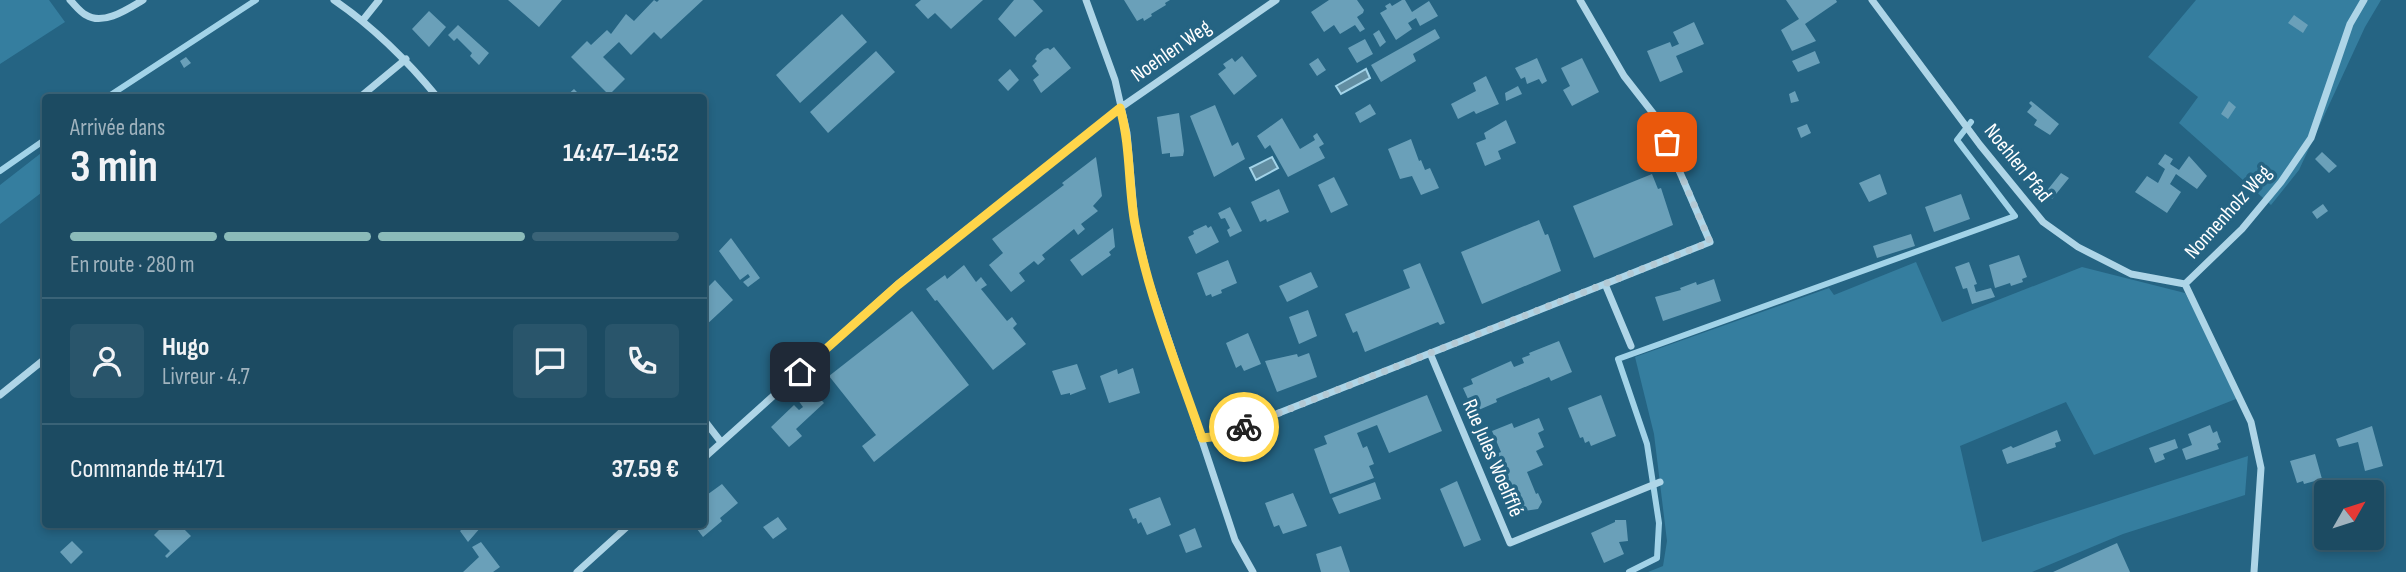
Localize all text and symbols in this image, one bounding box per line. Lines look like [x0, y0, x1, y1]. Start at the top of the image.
street label: Noehlen Weg [1126, 14, 1216, 88]
pin [1637, 112, 1697, 172]
text: Arrivée dans [70, 114, 165, 142]
street label: Noehlen Pfad [1979, 119, 2057, 207]
icon: bag [1648, 123, 1686, 161]
text: 14:47–14:52 [563, 138, 679, 169]
text: 3 min [70, 140, 158, 195]
street label: Nonnenholz Weg [2179, 160, 2277, 264]
text: En route · 280 m [70, 251, 195, 279]
button: person [70, 324, 144, 398]
button: chat [513, 324, 587, 398]
button: phone [605, 324, 679, 398]
text: Hugo [162, 332, 209, 363]
pin [770, 342, 830, 402]
icon: home [781, 353, 819, 391]
text: Livreur · 4.7 [162, 363, 250, 391]
courier [1209, 392, 1279, 462]
street label: Rue Jules Woelfflé [1457, 395, 1529, 521]
icon: bike [1225, 408, 1263, 446]
text: Commande #4171 [70, 454, 225, 485]
text: 37.59 € [611, 454, 679, 485]
north arrow [2314, 480, 2384, 550]
map controls [2314, 480, 2384, 550]

